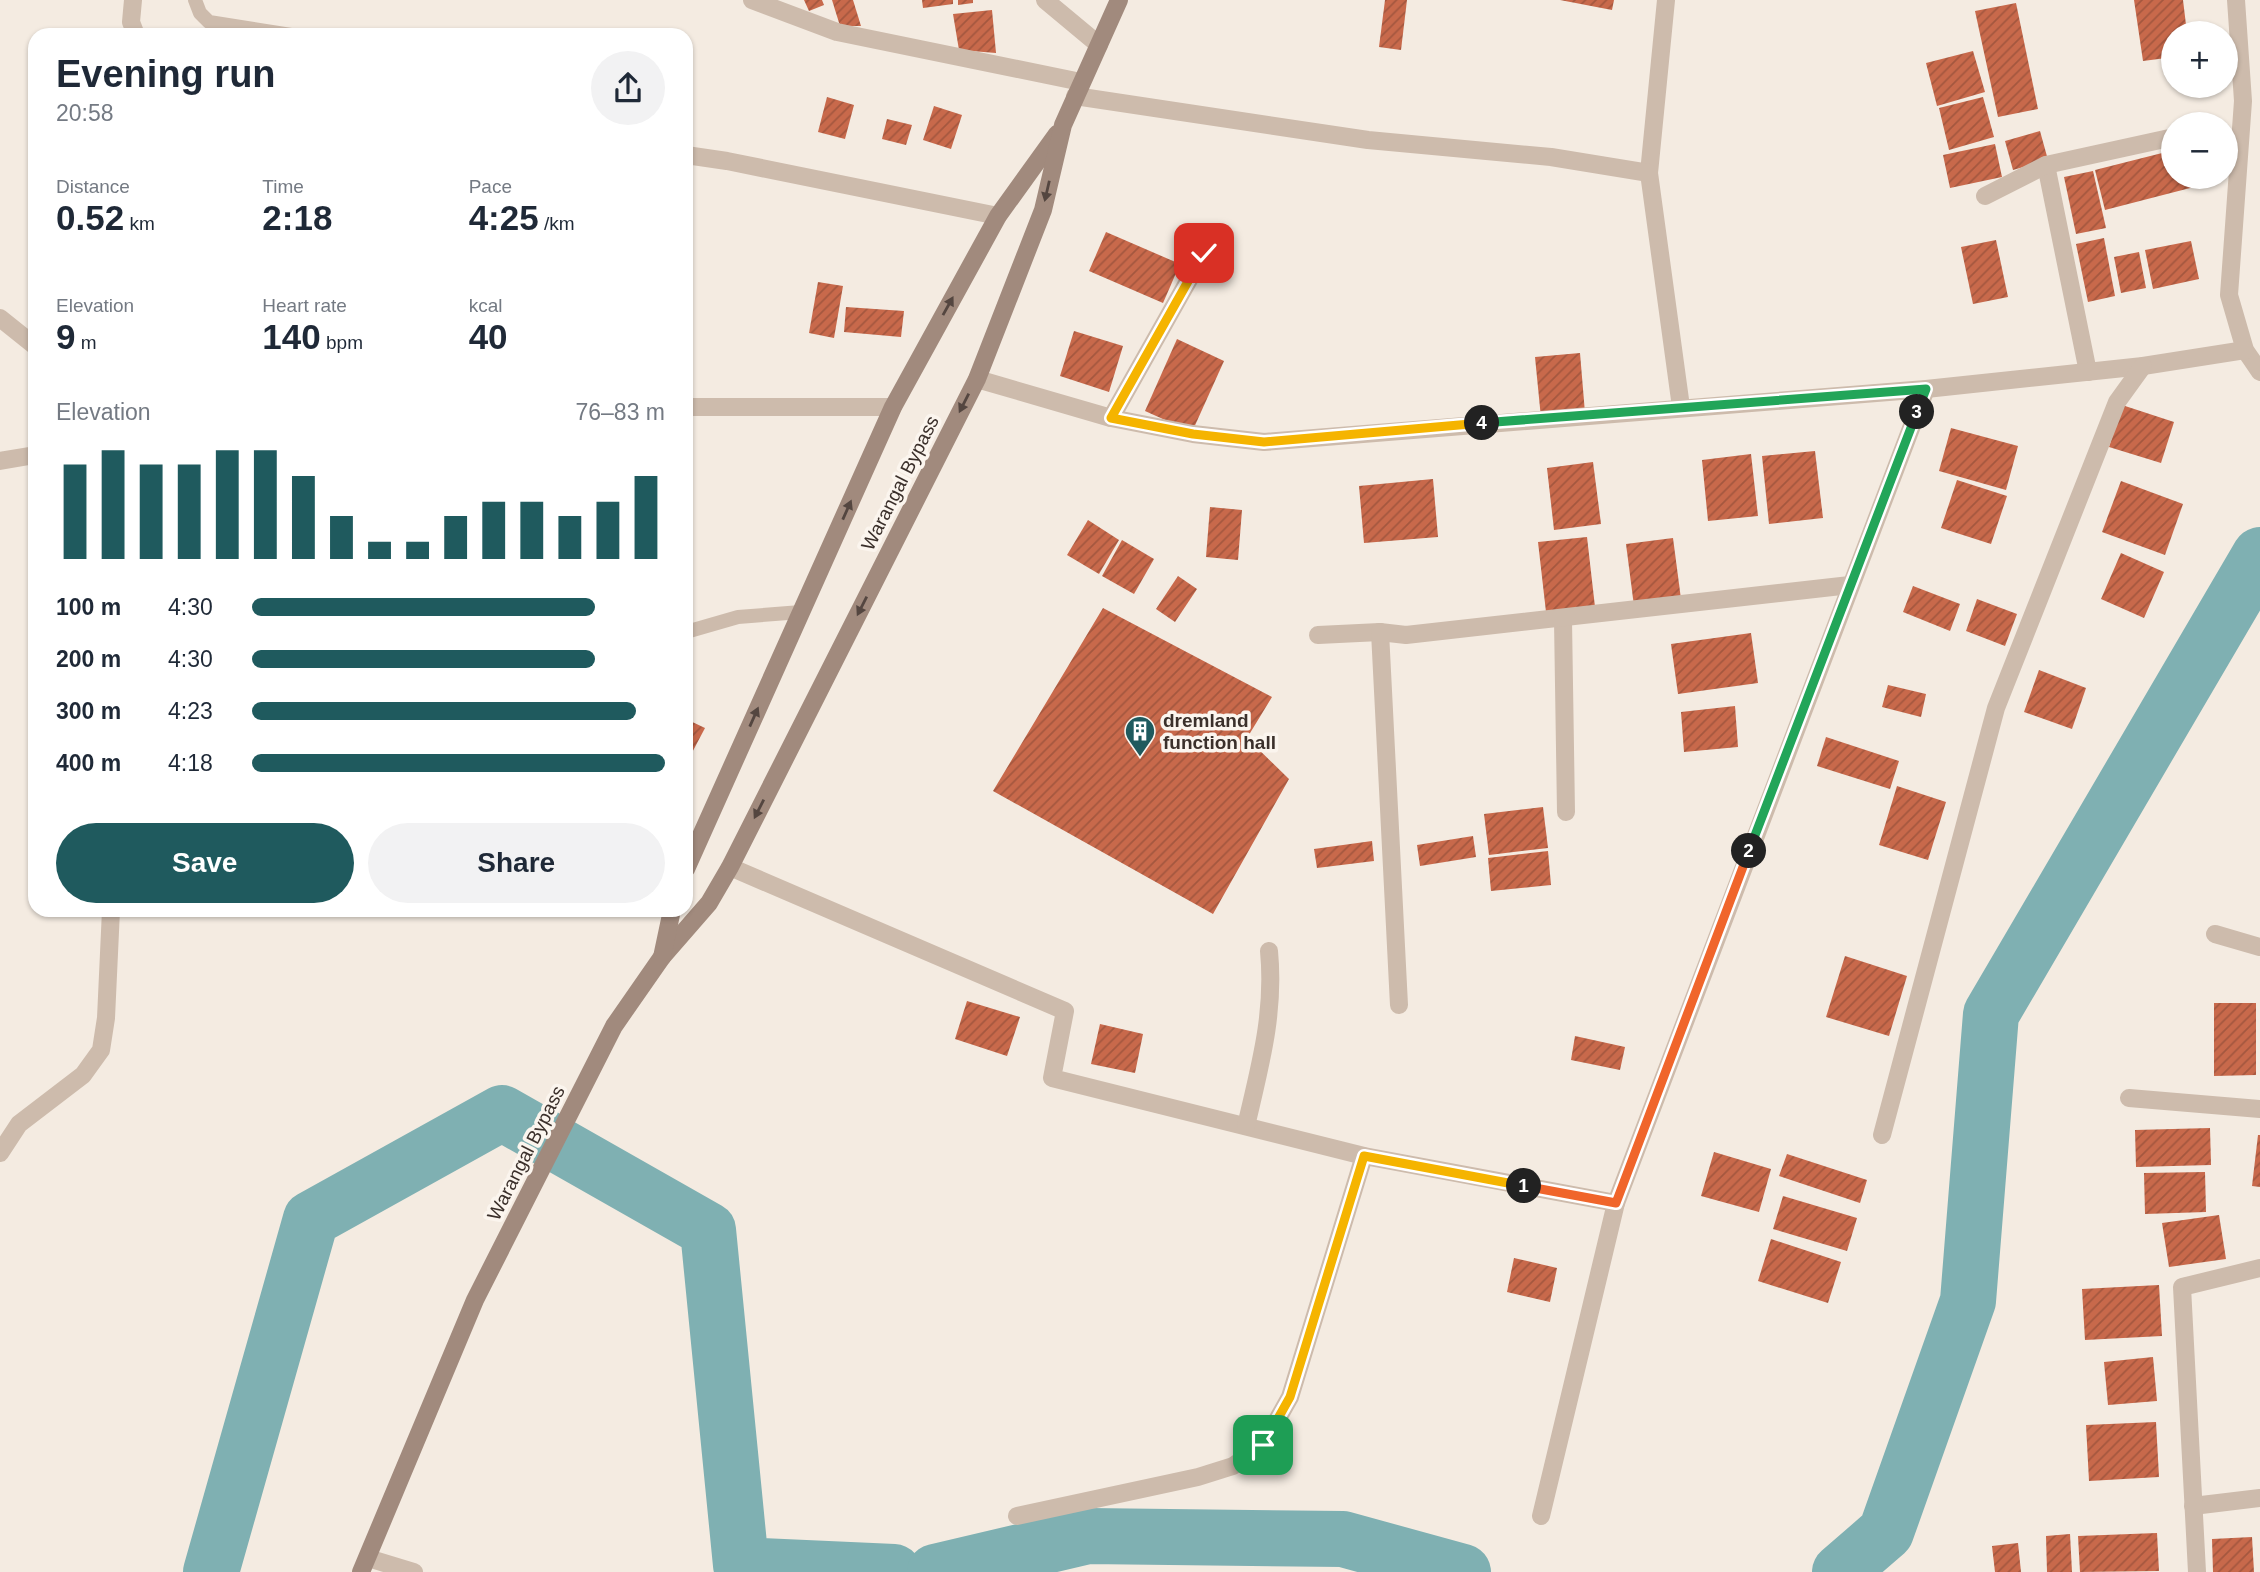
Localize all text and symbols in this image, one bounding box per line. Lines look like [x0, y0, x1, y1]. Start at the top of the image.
map controls [2161, 21, 2238, 189]
button: + [2161, 21, 2238, 98]
button: share [591, 51, 665, 125]
text: Evening run [56, 53, 276, 95]
text: 20:58 [56, 100, 114, 126]
button: − [2161, 112, 2238, 189]
text: Distance [56, 176, 130, 197]
text: Time [262, 176, 304, 197]
text: Pace [469, 176, 512, 197]
one-way arrow [1041, 181, 1052, 203]
text: 0.52 [56, 198, 124, 237]
text: 2:18 [262, 198, 332, 237]
text: 4:25 [469, 198, 539, 237]
text: km [124, 213, 155, 234]
text: /km [539, 213, 575, 234]
pin [1174, 223, 1234, 283]
icon: check [1185, 234, 1223, 272]
text: Elevation [56, 295, 134, 316]
text: Heart rate [262, 295, 347, 316]
text: kcal [469, 295, 502, 316]
one-way arrow [942, 296, 954, 316]
text: 9 [56, 317, 75, 356]
text: 140 [262, 317, 321, 356]
text: 40 [469, 317, 508, 356]
text: m [75, 332, 97, 353]
text: bpm [321, 332, 363, 353]
one-way arrow [959, 393, 970, 413]
pin: 3 [1899, 394, 1934, 430]
text: Elevation [56, 399, 151, 425]
text: 76–83 m [575, 399, 665, 425]
text: 3 [1911, 401, 1922, 422]
pin: 4 [1464, 406, 1500, 440]
street label: Warangal Bypass [857, 412, 943, 554]
text: 4 [1476, 412, 1487, 433]
one-way arrow [841, 500, 853, 520]
text: 100 m [56, 594, 121, 620]
text: 4:30 [168, 594, 213, 620]
one-way arrow [856, 596, 867, 616]
text: 200 m [56, 646, 121, 672]
text: 4:30 [168, 646, 213, 672]
text: 300 m [56, 698, 121, 724]
text: 4:23 [168, 698, 213, 724]
one-way arrow [749, 707, 760, 728]
place label: dremland function hall [1163, 710, 1276, 753]
building icon: dremland function hall [1123, 714, 1157, 758]
text: 400 m [56, 750, 121, 776]
text: 4:18 [168, 750, 213, 776]
one-way arrow [753, 799, 765, 819]
button: Save [56, 823, 354, 903]
button: Share [368, 823, 665, 903]
pin: 2 [1732, 834, 1766, 868]
text: 2 [1743, 840, 1754, 861]
street label: Warangal Bypass [483, 1082, 569, 1224]
pin: 1 [1506, 1168, 1542, 1204]
text: 1 [1518, 1175, 1529, 1196]
pin [1233, 1415, 1293, 1475]
icon: arrive [1244, 1426, 1282, 1464]

